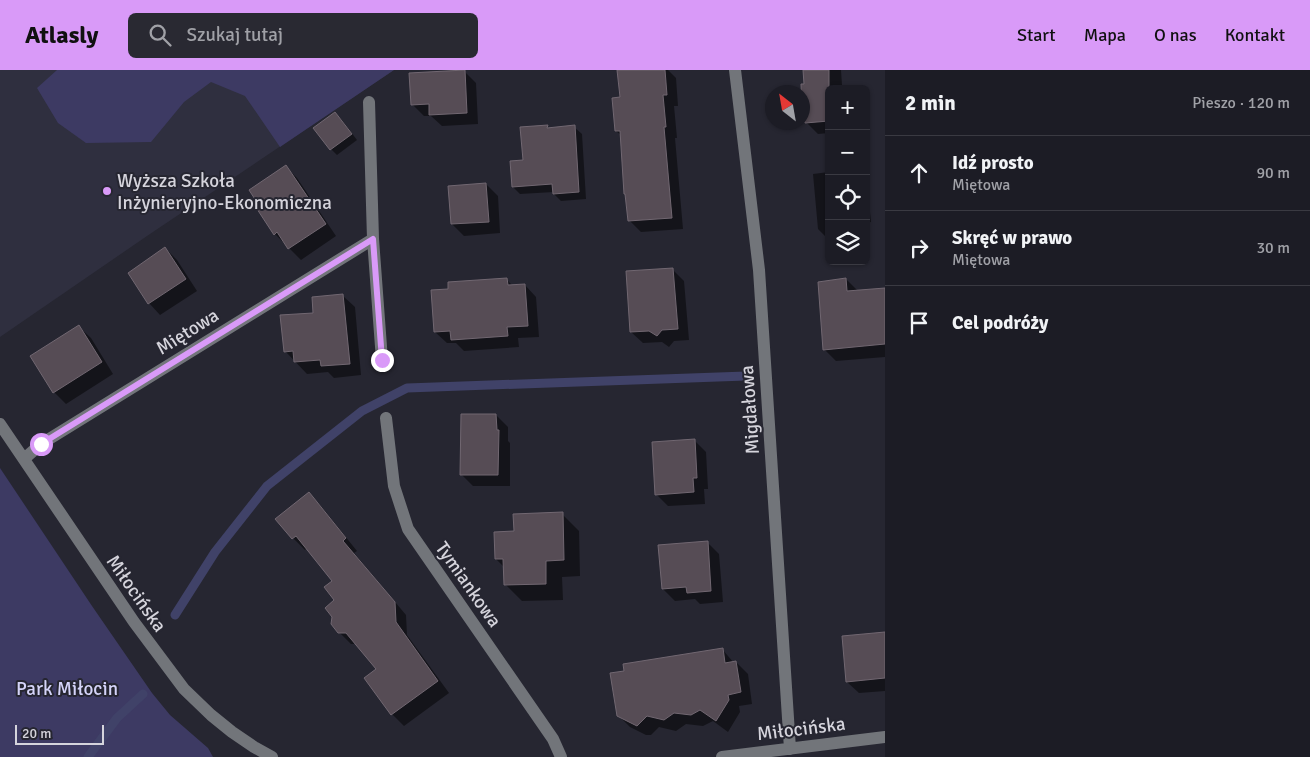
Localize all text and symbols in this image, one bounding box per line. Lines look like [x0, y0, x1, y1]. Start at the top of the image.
search box [128, 13, 478, 58]
text: Atlasly [25, 20, 98, 50]
icon: search [146, 21, 174, 49]
text: Szukaj tutaj [186, 23, 283, 47]
text: Start [1017, 24, 1056, 46]
text: Mapa [1084, 24, 1126, 46]
text: O nas [1154, 24, 1197, 46]
text: Kontakt [1225, 24, 1285, 46]
north arrow [765, 85, 810, 130]
map controls [825, 85, 870, 265]
button: + [825, 85, 870, 130]
text: 2 min [905, 90, 956, 116]
text: Pieszo · 120 m [1192, 93, 1290, 113]
button: − [825, 130, 870, 175]
text: Idź prosto [952, 151, 1034, 175]
icon: ahead [905, 159, 933, 187]
text: 90 m [1256, 163, 1290, 183]
place label: Wyższa Szkoła Inżynieryjno-Ekonomiczna [117, 169, 332, 215]
button: locate [825, 175, 870, 220]
text: Miętowa [952, 175, 1010, 195]
marker: Wyższa Szkoła Inżynieryjno-Ekonomiczna [101, 185, 113, 197]
button: layers [825, 220, 870, 265]
text: Skręć w prawo [952, 226, 1072, 250]
icon: right [905, 234, 933, 262]
text: 30 m [1256, 238, 1290, 258]
text: Miętowa [952, 250, 1010, 270]
street label: Miętowa [152, 303, 223, 360]
icon: arrive [905, 309, 933, 337]
text: Cel podróży [952, 311, 1048, 335]
route end [371, 349, 394, 372]
street label: Migdałowa [735, 364, 765, 455]
route start [30, 433, 53, 456]
street label: Tymiankowa [430, 537, 506, 632]
street label: Miłocińska [101, 550, 171, 637]
park label: Park Miłocin [16, 677, 118, 701]
street label: Miłocińska [756, 712, 847, 746]
scale bar [15, 722, 104, 745]
text: 20 m [22, 725, 51, 742]

